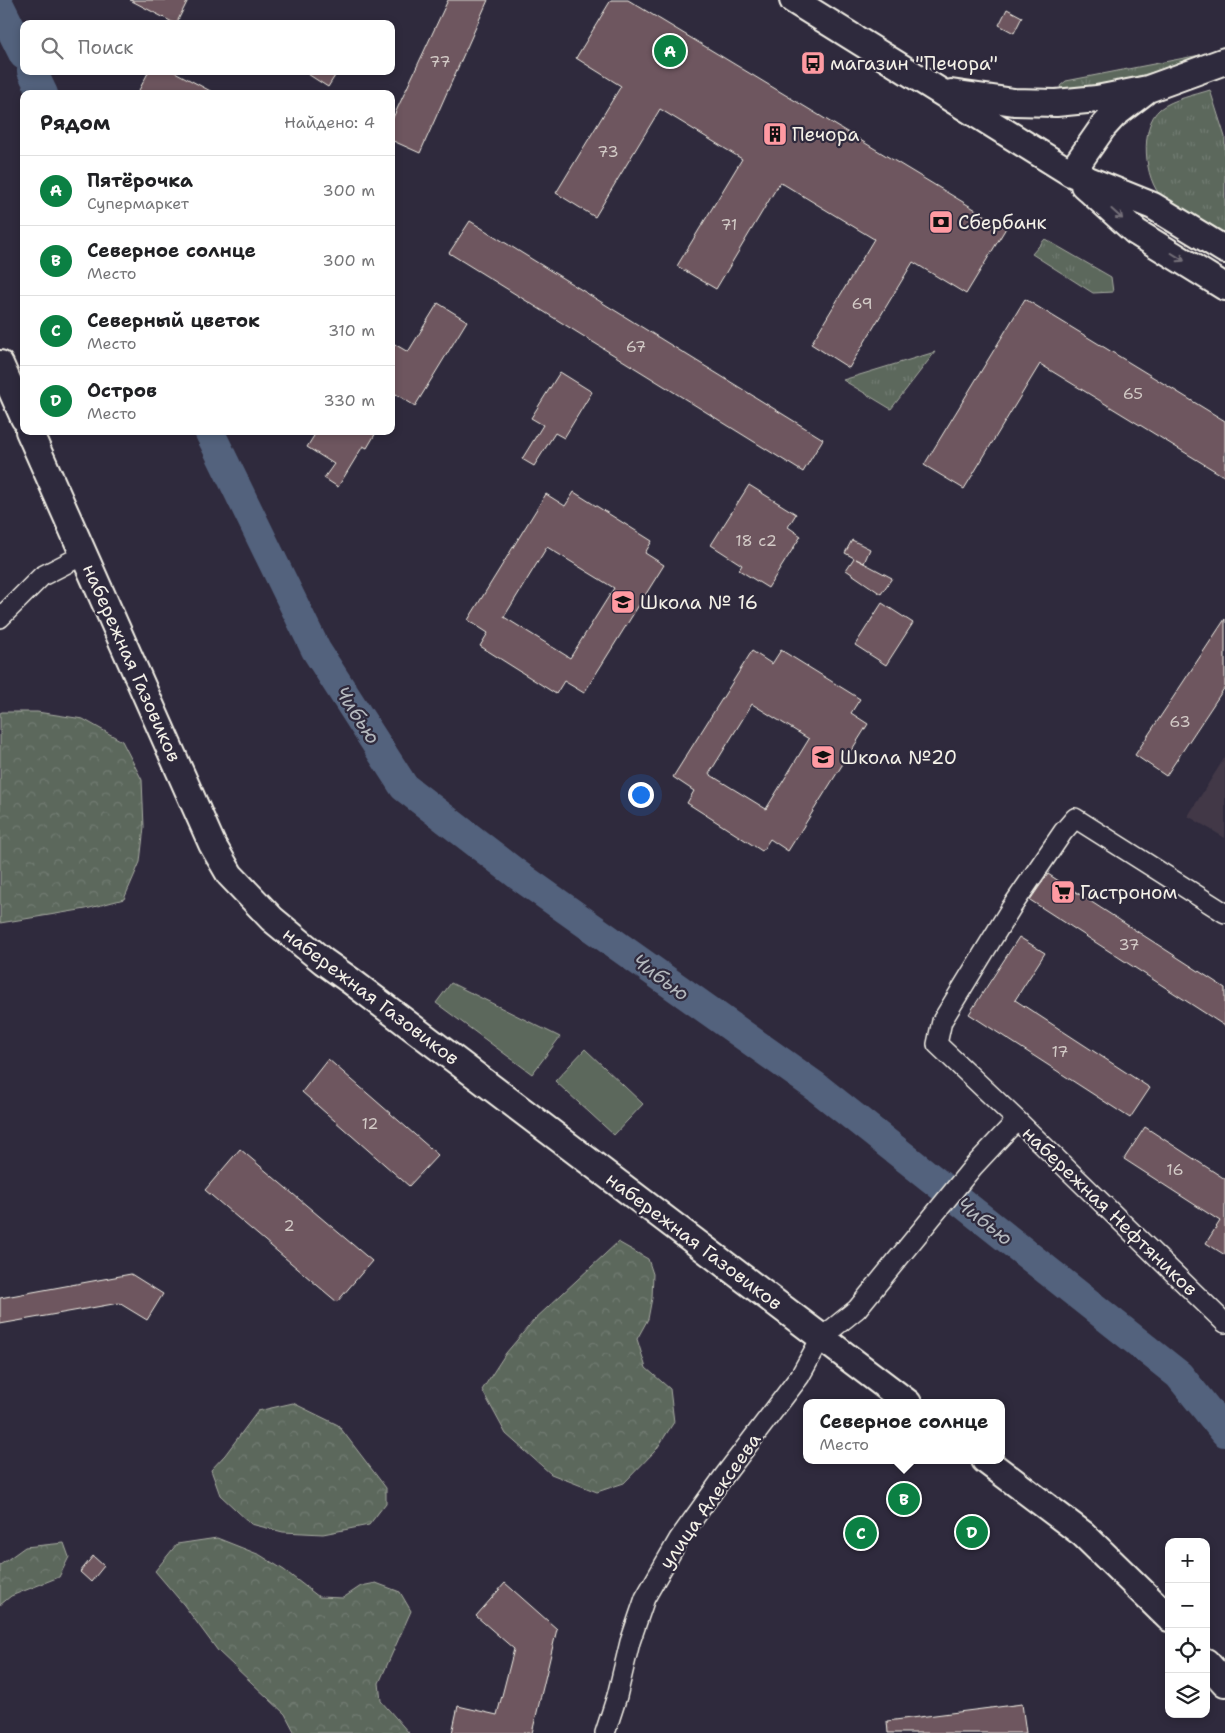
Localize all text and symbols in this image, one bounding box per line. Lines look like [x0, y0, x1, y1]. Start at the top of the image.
search box [20, 20, 395, 75]
pin: A [654, 32, 686, 70]
icon: search [38, 34, 66, 62]
text: Поиск [78, 35, 133, 60]
bus stop icon: магазин "Печора" [800, 50, 826, 76]
house number: 77 [429, 51, 451, 72]
place label: магазин "Печора" [830, 51, 998, 76]
text: Рядом [40, 109, 110, 137]
text: Найдено: 4 [284, 112, 375, 133]
building icon: Печора [762, 121, 788, 147]
place label: Печора [792, 122, 859, 147]
house number: 73 [597, 141, 619, 162]
text: Пятёрочка [87, 168, 193, 193]
text: A [50, 180, 62, 201]
text: 300 m [323, 180, 375, 201]
text: Супермаркет [87, 193, 189, 214]
one-way arrow [1110, 208, 1123, 220]
bank icon: Сбербанк [928, 209, 954, 235]
place label: Сбербанк [958, 210, 1047, 235]
house number: 71 [720, 214, 738, 235]
text: Северное солнце [87, 238, 256, 263]
text: B [51, 250, 61, 271]
text: 300 m [323, 250, 375, 271]
one-way arrow [1170, 253, 1184, 263]
text: Место [87, 263, 137, 284]
house number: 69 [851, 293, 873, 314]
text: Северный цветок [87, 308, 260, 333]
text: C [51, 320, 61, 341]
text: 310 m [328, 320, 375, 341]
text: Место [87, 333, 137, 354]
house number: 67 [626, 336, 646, 357]
text: Остров [87, 378, 157, 403]
house number: 65 [1123, 383, 1143, 404]
text: D [50, 390, 62, 411]
text: 330 m [323, 390, 375, 411]
text: Место [87, 403, 137, 424]
house number: 18 с2 [735, 530, 777, 551]
street label: набережная Газовиков [77, 560, 187, 766]
school or university icon: Школа № 16 [610, 589, 636, 615]
place label: Школа № 16 [640, 590, 758, 615]
water label: Чибью [330, 681, 386, 749]
house number: 63 [1169, 711, 1191, 732]
school or university icon: Школа №20 [810, 744, 836, 770]
place label: Школа №20 [840, 745, 957, 770]
your location [628, 782, 654, 808]
supermarket icon: Гастроном [1050, 879, 1076, 905]
place label: Гастроном [1080, 880, 1178, 905]
street label: набережная Газовиков [278, 922, 464, 1070]
house number: 37 [1118, 934, 1140, 955]
water label: Чибью [627, 948, 695, 1006]
house number: 17 [1051, 1041, 1069, 1062]
house number: 12 [361, 1113, 379, 1134]
street label: набережная Нефтяников [1017, 1121, 1203, 1301]
house number: 16 [1166, 1159, 1184, 1180]
street label: набережная Газовиков [601, 1167, 787, 1315]
water label: Чибью [952, 1191, 1018, 1251]
house number: 2 [283, 1215, 295, 1236]
popup [803, 1399, 1005, 1464]
text: Северное солнце [820, 1409, 988, 1434]
street label: улица Алексеева [654, 1428, 766, 1574]
text: Место [820, 1434, 869, 1455]
pin: B [888, 1480, 920, 1518]
pin: D [956, 1513, 988, 1551]
pin: C [845, 1514, 877, 1552]
map controls [1165, 1538, 1210, 1718]
button: + [1165, 1538, 1210, 1583]
button: − [1165, 1583, 1210, 1628]
button: locate [1165, 1628, 1210, 1673]
button: layers [1165, 1673, 1210, 1718]

